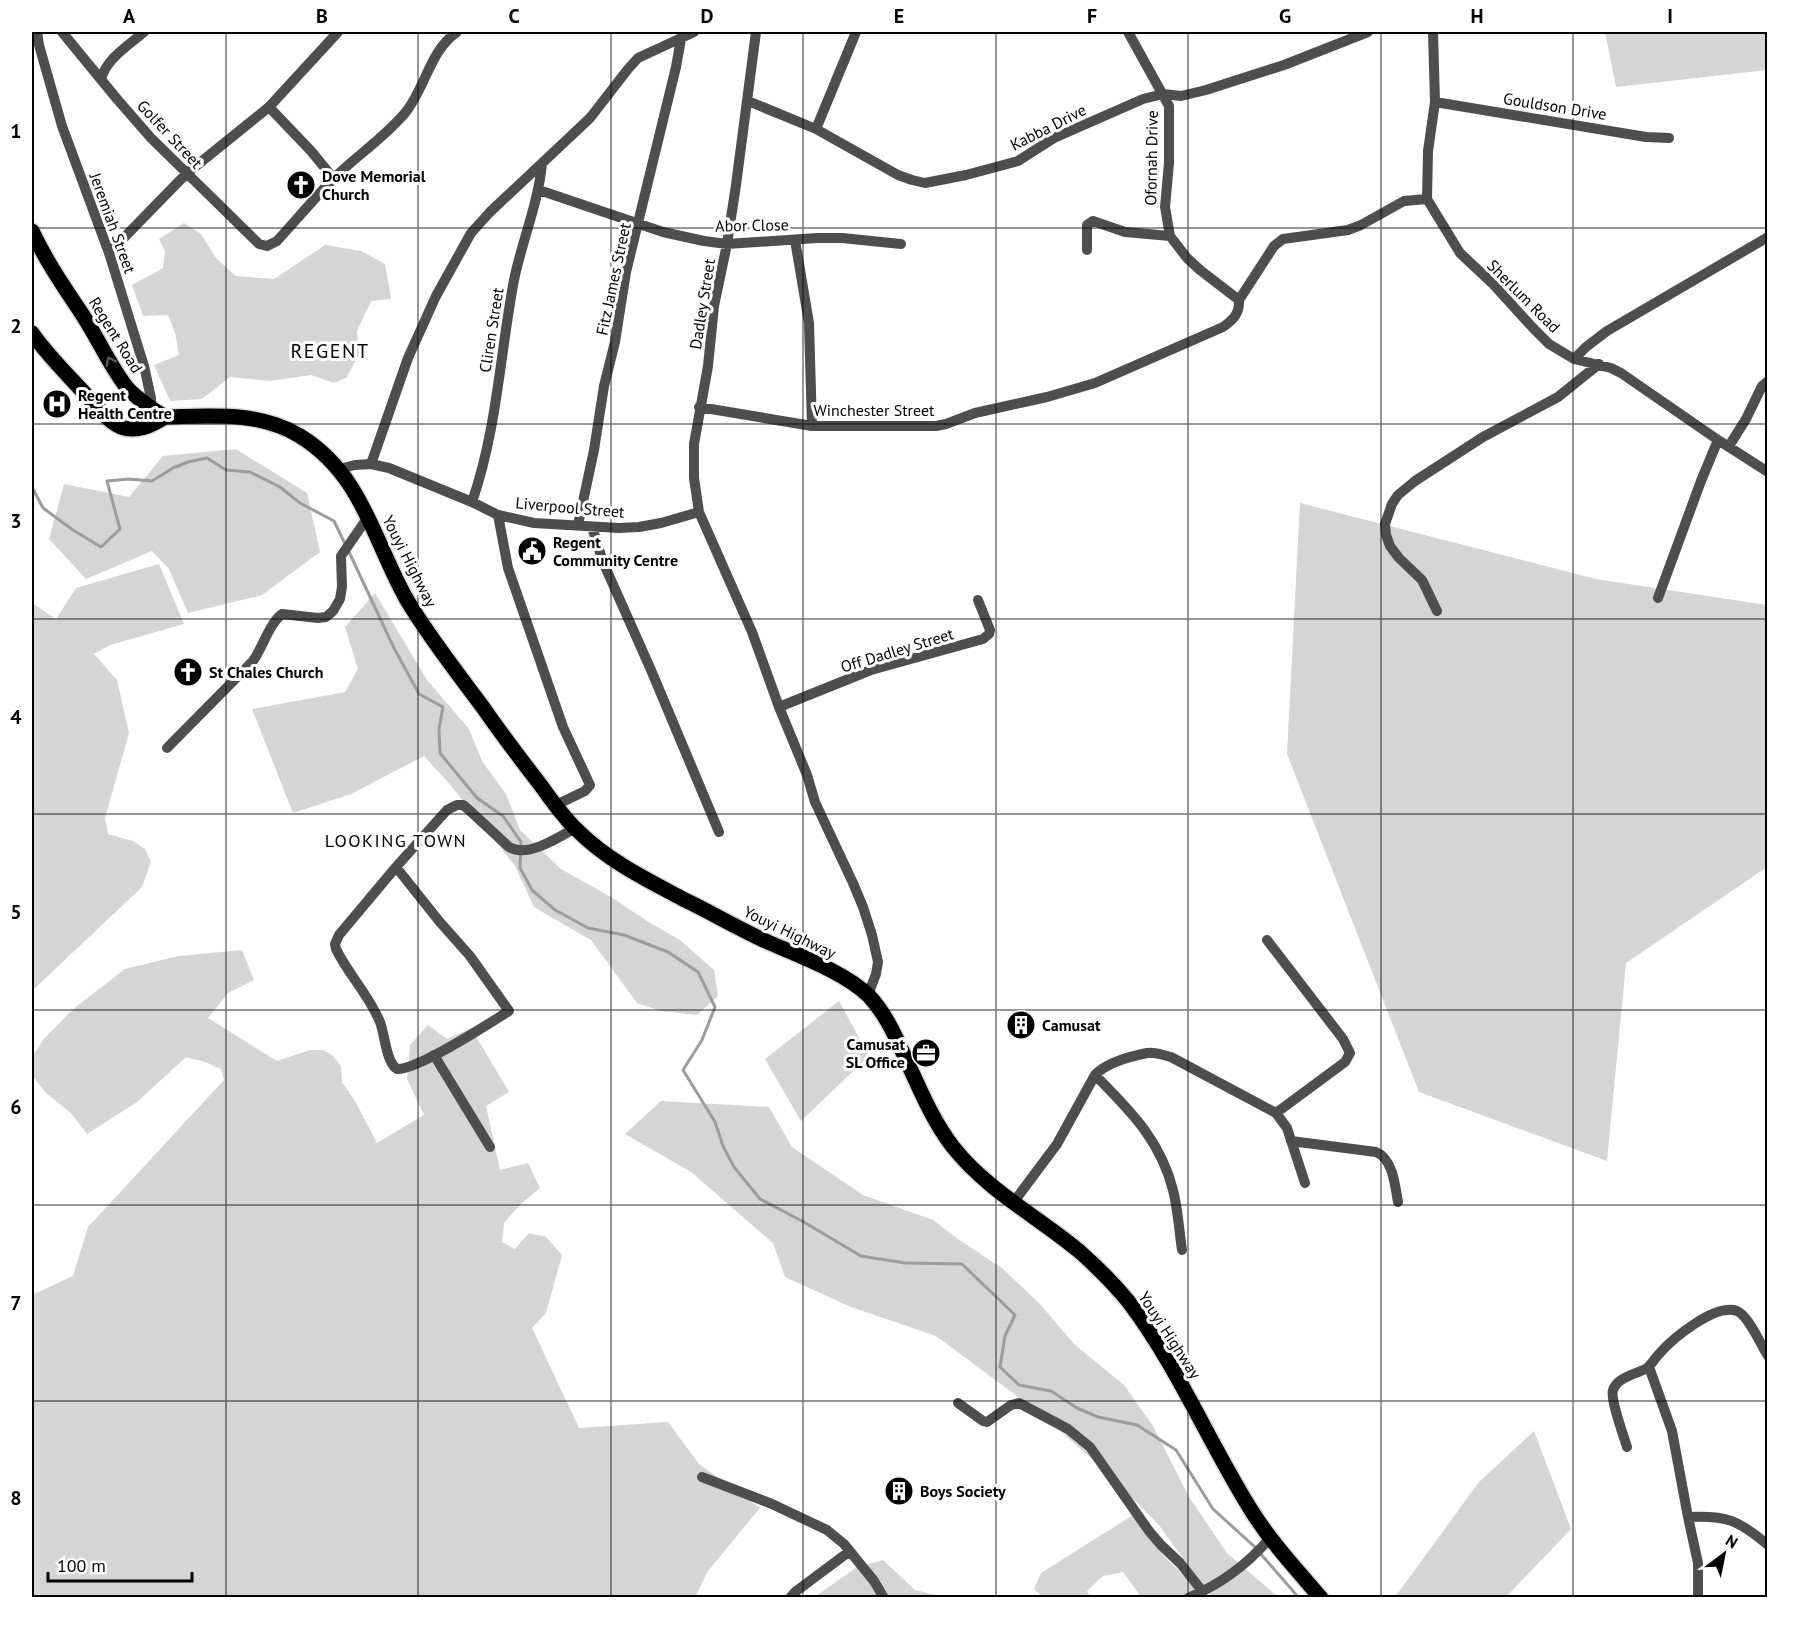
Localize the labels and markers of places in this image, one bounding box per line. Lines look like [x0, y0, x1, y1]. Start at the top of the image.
place label: Dove Memorial Church [322, 166, 426, 204]
church icon: Dove Memorial Church [285, 169, 317, 201]
place label: Regent Health Centre [78, 385, 172, 423]
hospital icon: Regent Health Centre [41, 388, 73, 420]
place label: Regent Community Centre [553, 532, 678, 570]
public building icon: Regent Community Centre [516, 535, 548, 567]
church icon: St Chales Church [172, 656, 204, 688]
place label: St Chales Church [209, 662, 323, 682]
building icon: Camusat [1005, 1009, 1037, 1041]
place label: Camusat [1042, 1015, 1101, 1035]
place label: Camusat SL Office [846, 1034, 905, 1072]
office icon: Camusat SL Office [910, 1037, 942, 1069]
building icon: Boys Society [883, 1475, 915, 1507]
place label: Boys Society [920, 1481, 1006, 1501]

